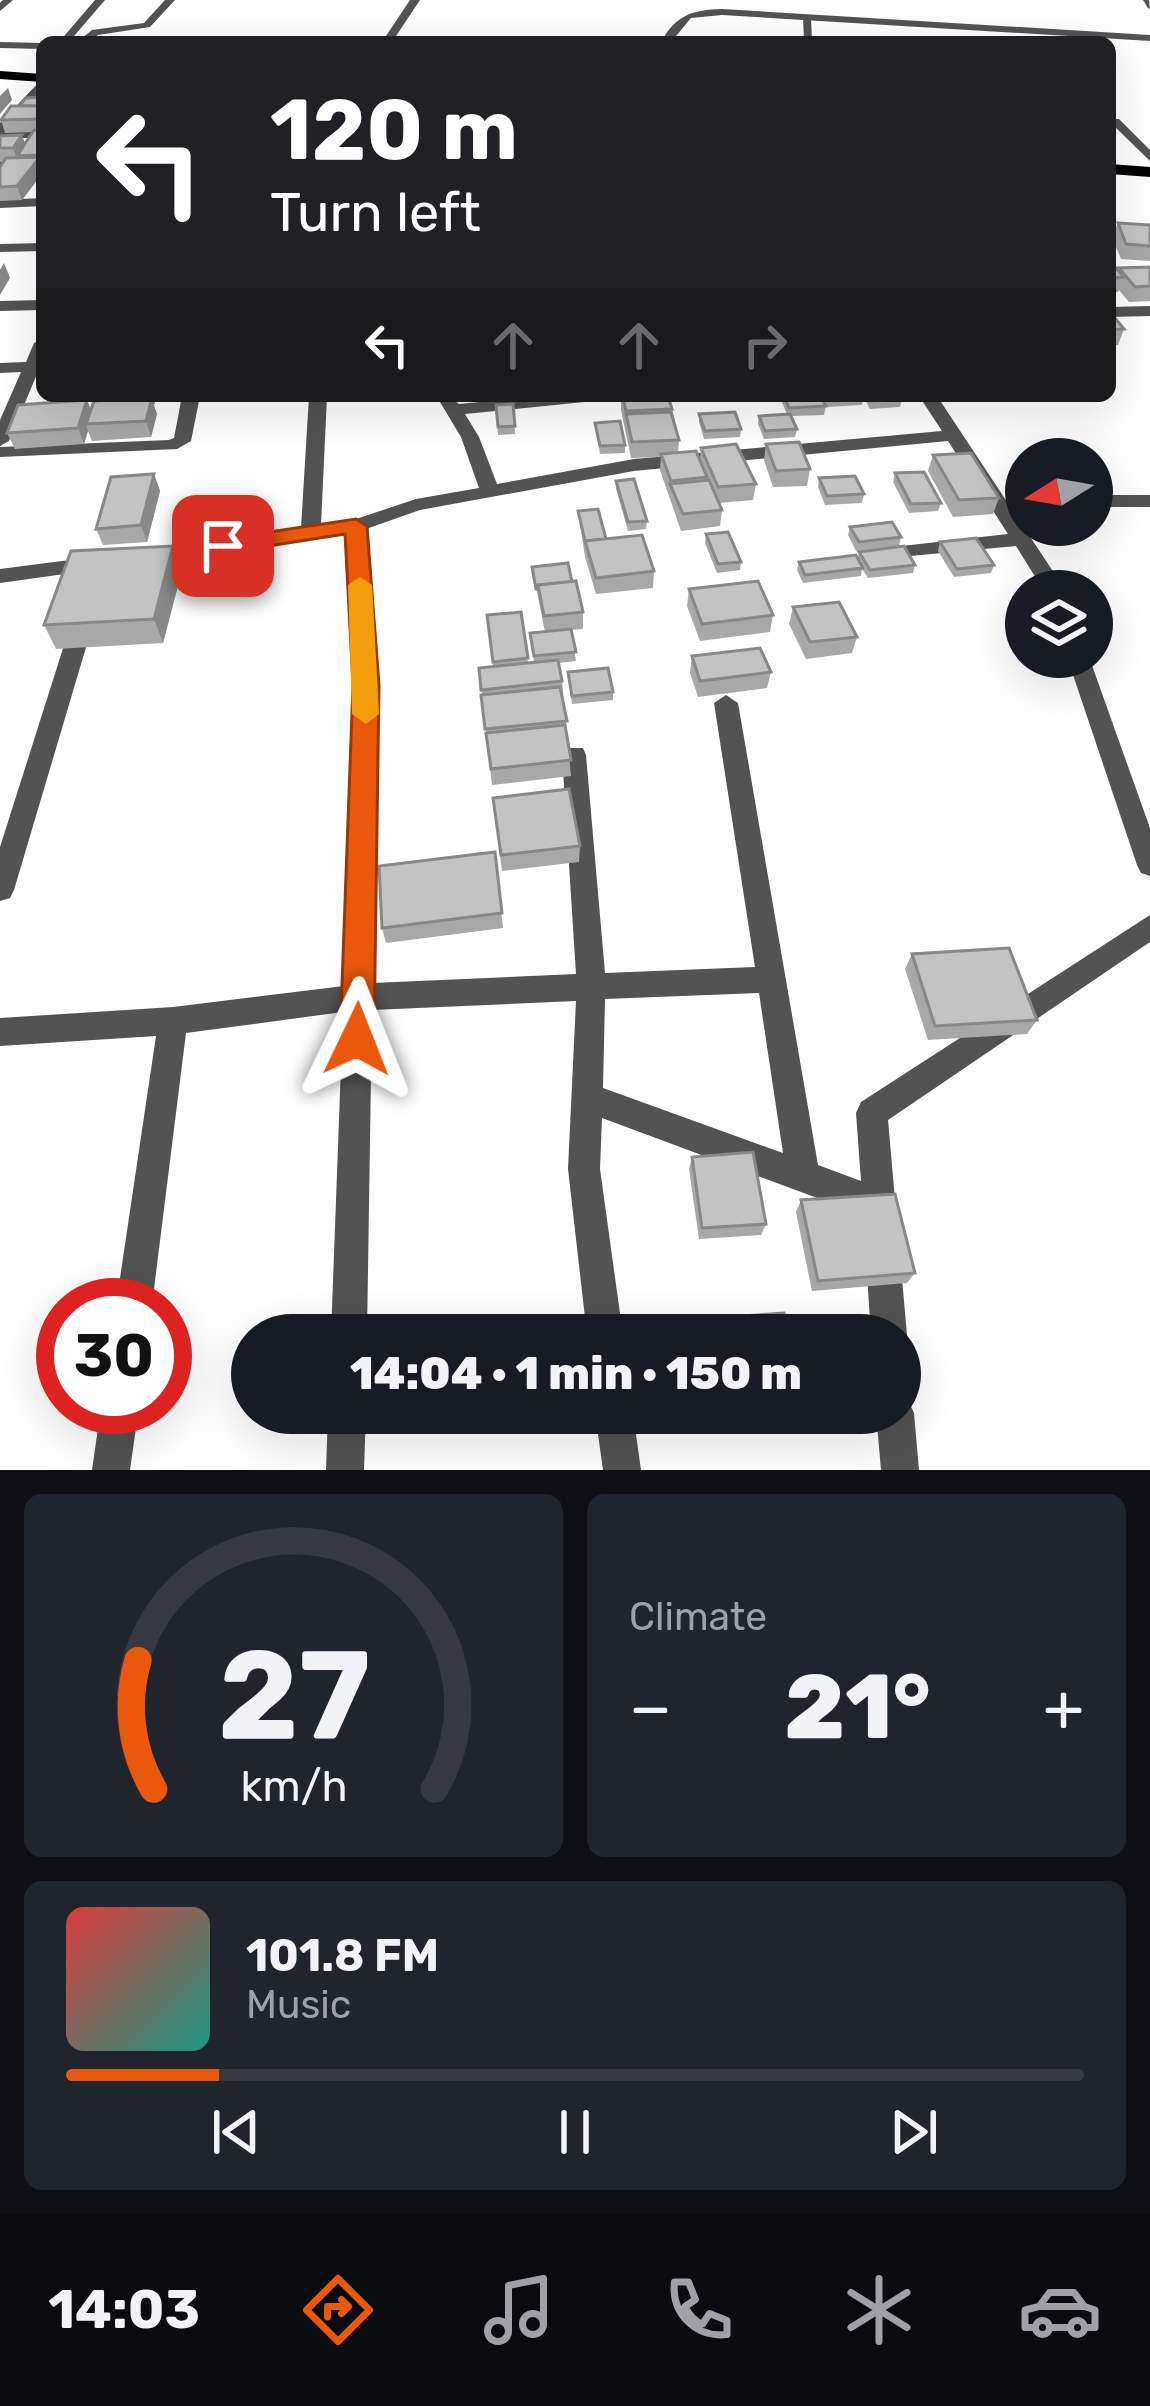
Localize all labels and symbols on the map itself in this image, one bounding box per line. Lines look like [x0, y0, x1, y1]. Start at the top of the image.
north arrow [1005, 438, 1113, 546]
pin [172, 495, 274, 597]
position arrow [294, 976, 420, 1102]
speed limit sign: 30 [36, 1278, 192, 1434]

